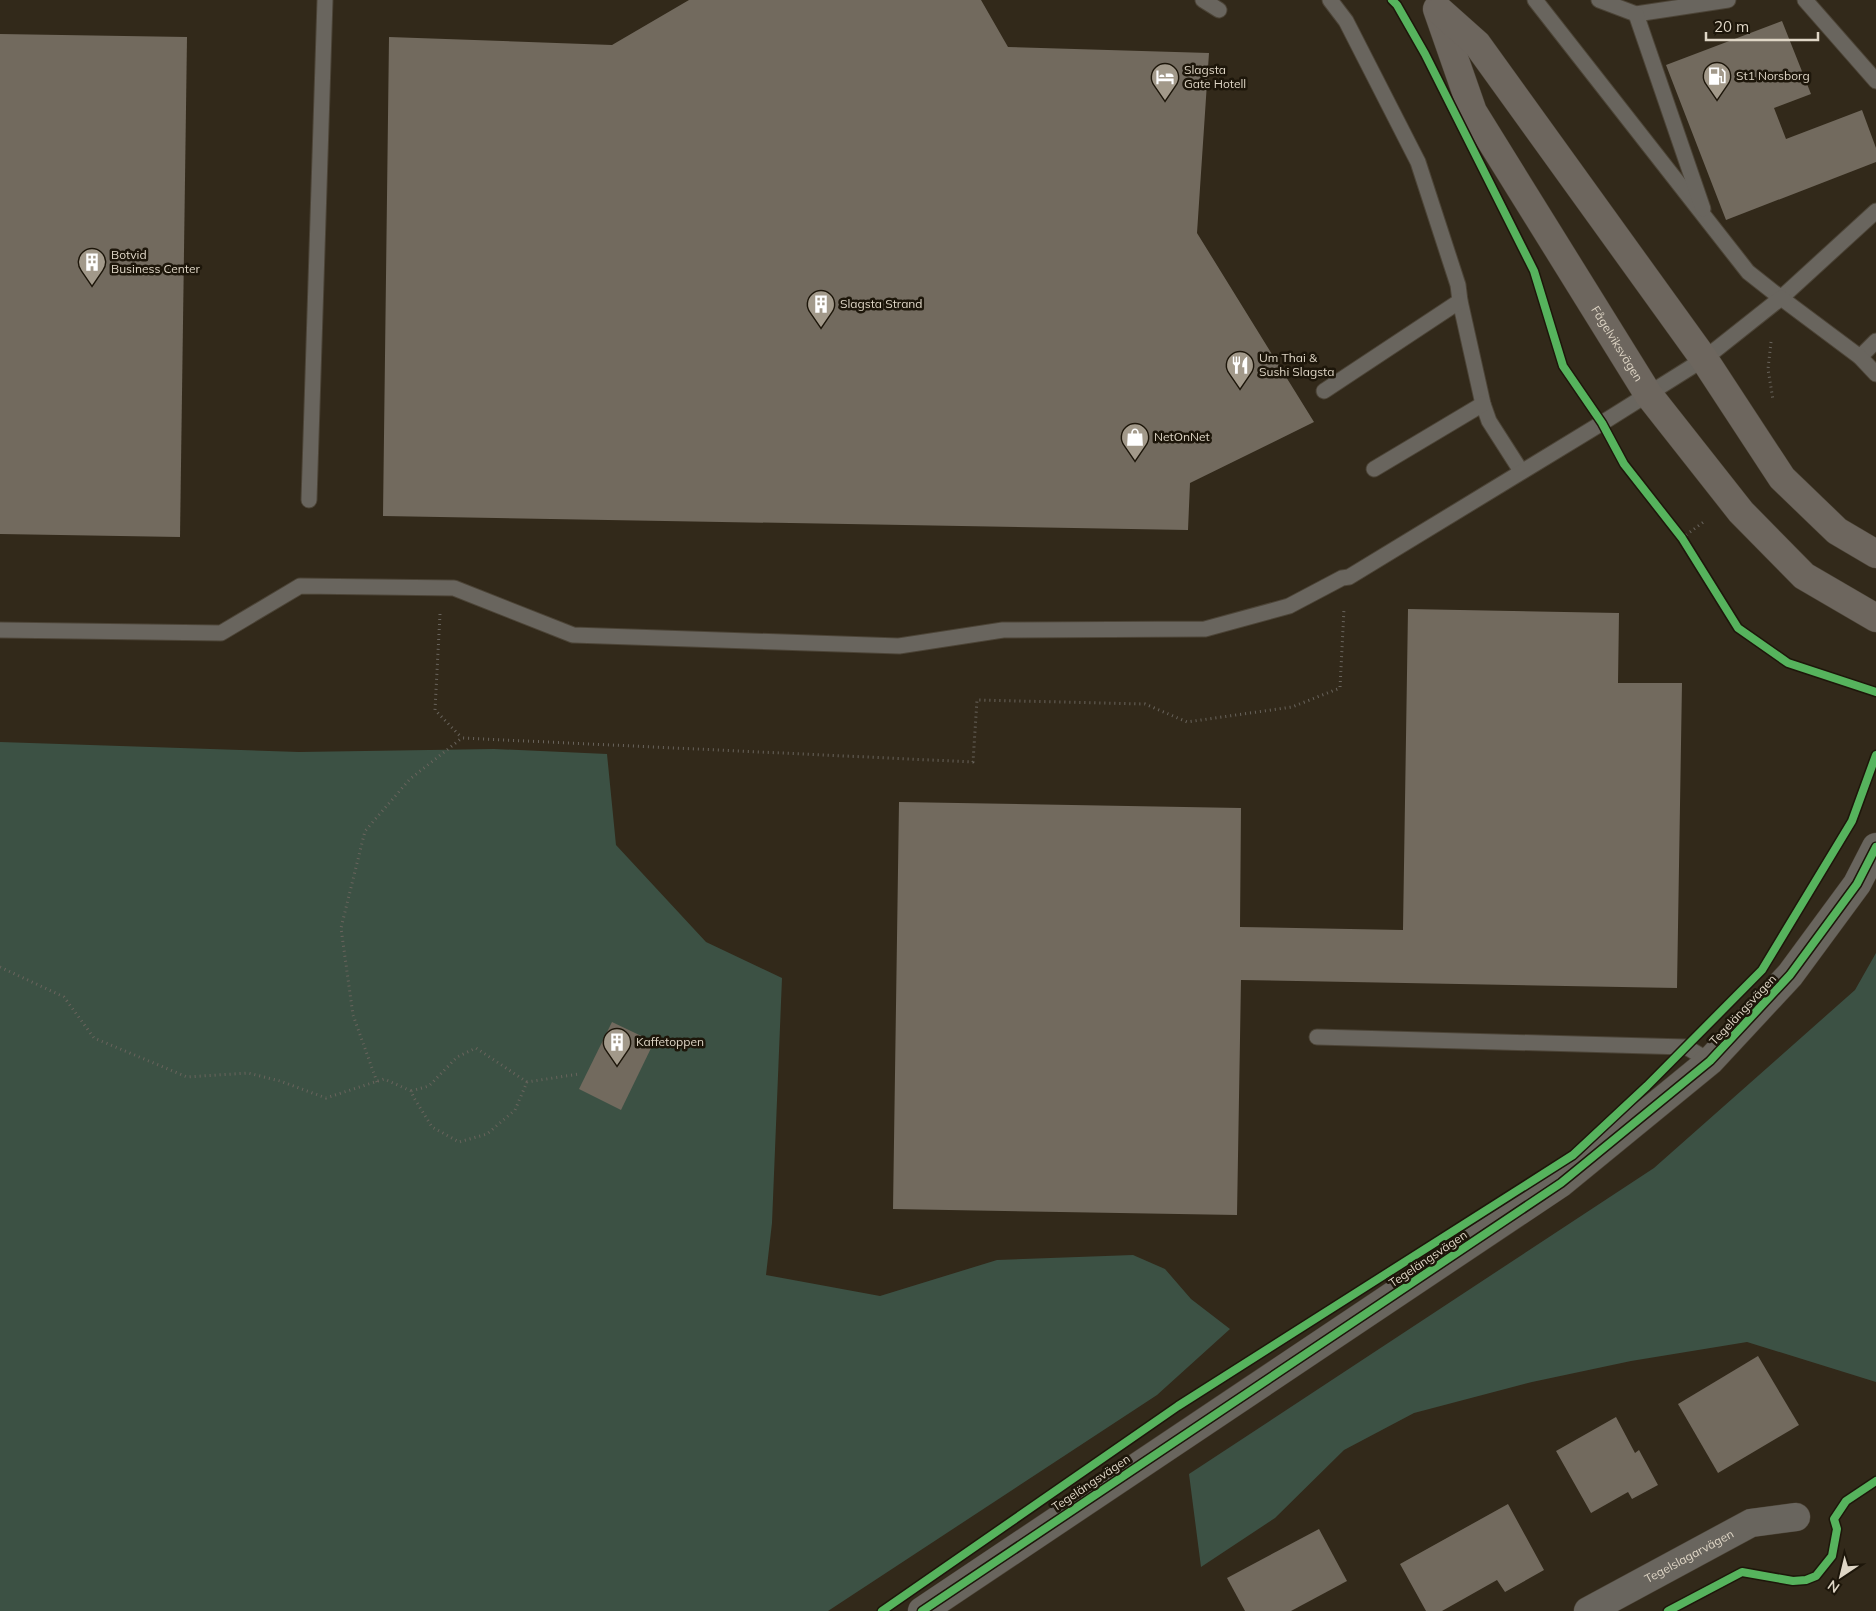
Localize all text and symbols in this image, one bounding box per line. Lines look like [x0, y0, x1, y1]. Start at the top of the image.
scale bar [1706, 10, 1818, 42]
text: 20 m [1714, 17, 1749, 36]
fuel station icon: St1 Norsborg [1702, 61, 1732, 100]
hotel icon: Slagsta Gate Hotell [1150, 62, 1180, 101]
place label: Slagsta Gate Hotell [1184, 62, 1246, 91]
place label: St1 Norsborg [1736, 68, 1810, 83]
building icon: Botvid Business Center [77, 247, 107, 286]
place label: Botvid Business Center [111, 247, 201, 276]
building icon: Slagsta Strand [806, 289, 836, 328]
place label: Slagsta Strand [840, 296, 923, 311]
street label: Fågelviksvägen [1588, 303, 1646, 384]
restaurant icon: Um Thai & Sushi Slagsta [1225, 350, 1255, 389]
place label: Um Thai & Sushi Slagsta [1259, 350, 1334, 379]
shop icon: NetOnNet [1120, 422, 1150, 461]
place label: NetOnNet [1154, 429, 1210, 444]
street label: Tegelängsvägen [1706, 971, 1779, 1048]
building icon: Kaffetoppen [602, 1027, 632, 1066]
place label: Kaffetoppen [636, 1034, 704, 1049]
street label: Tegelängsvägen [1386, 1227, 1470, 1290]
street label: Tegelängsvägen [1049, 1451, 1133, 1514]
street label: Tegelslagarvägen [1642, 1526, 1736, 1586]
north arrow [1816, 1551, 1866, 1601]
text: N [1824, 1576, 1843, 1597]

